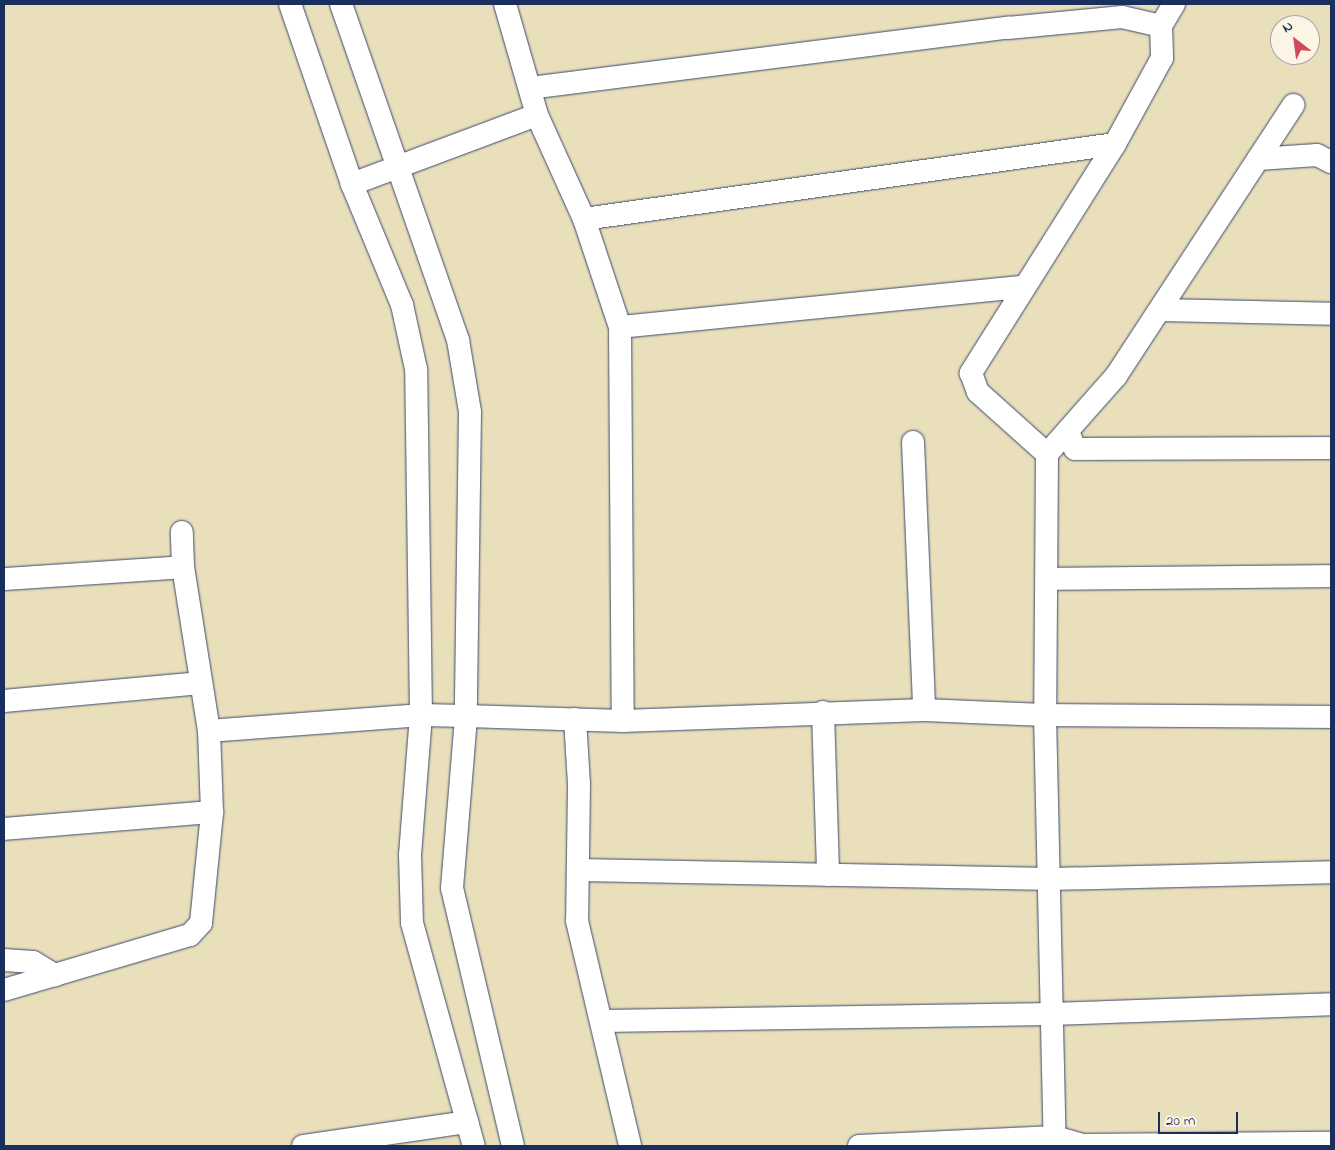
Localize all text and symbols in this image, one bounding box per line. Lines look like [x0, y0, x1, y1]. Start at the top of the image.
north arrow [1270, 15, 1320, 65]
text: N [1278, 16, 1297, 39]
scale bar [1160, 1102, 1240, 1134]
text: 20 m [1166, 1110, 1195, 1132]

